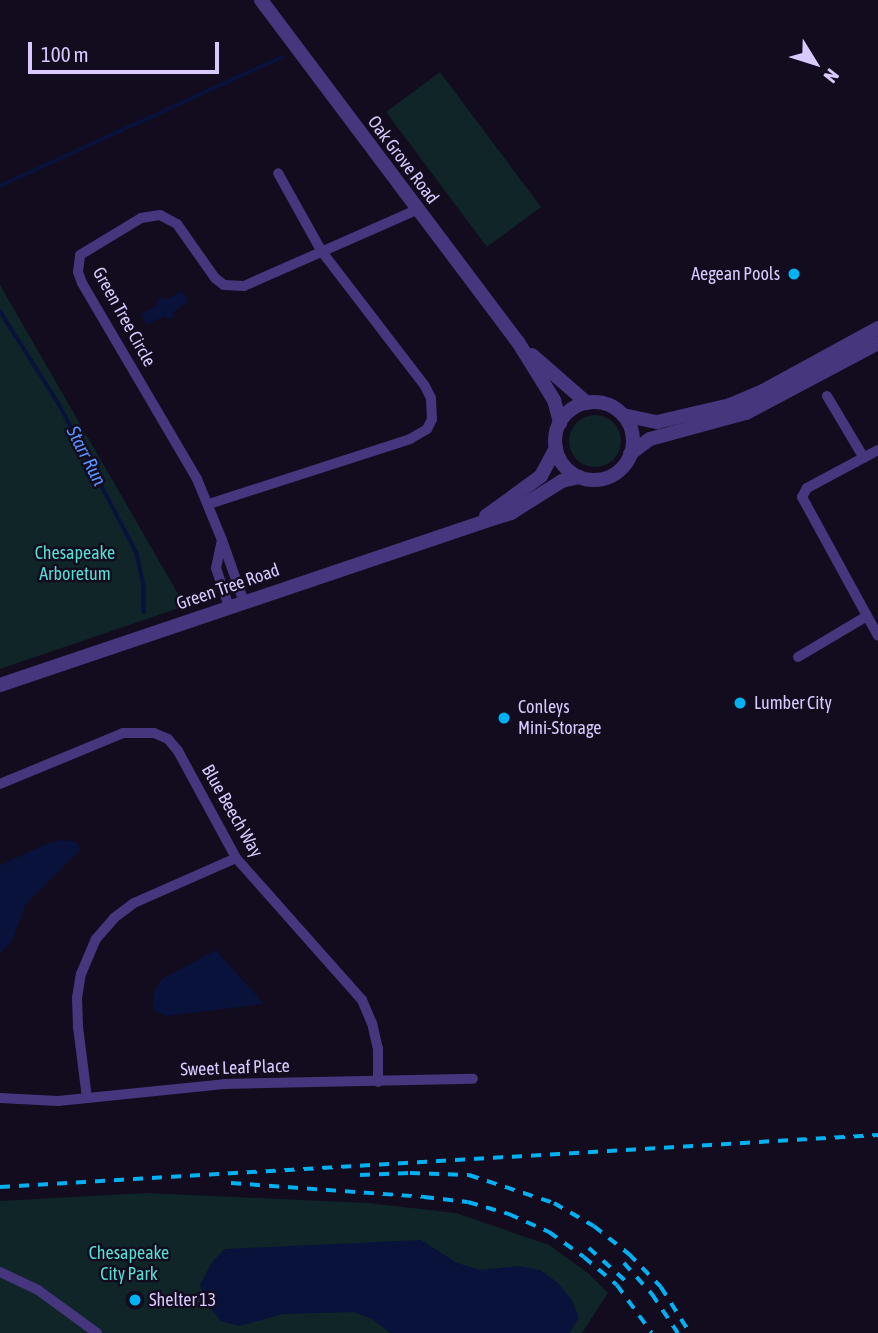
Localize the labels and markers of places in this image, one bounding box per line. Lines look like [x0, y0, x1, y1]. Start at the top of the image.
place label: Aegean Pools [691, 263, 780, 285]
marker: Aegean Pools [786, 266, 802, 282]
place label: Lumber City [754, 692, 832, 714]
marker: Lumber City [732, 695, 748, 711]
place label: Conleys Mini-Storage [518, 697, 601, 740]
marker: Conleys Mini-Storage [496, 710, 512, 726]
place label: Shelter 13 [149, 1289, 216, 1311]
marker: Shelter 13 [127, 1292, 143, 1308]

